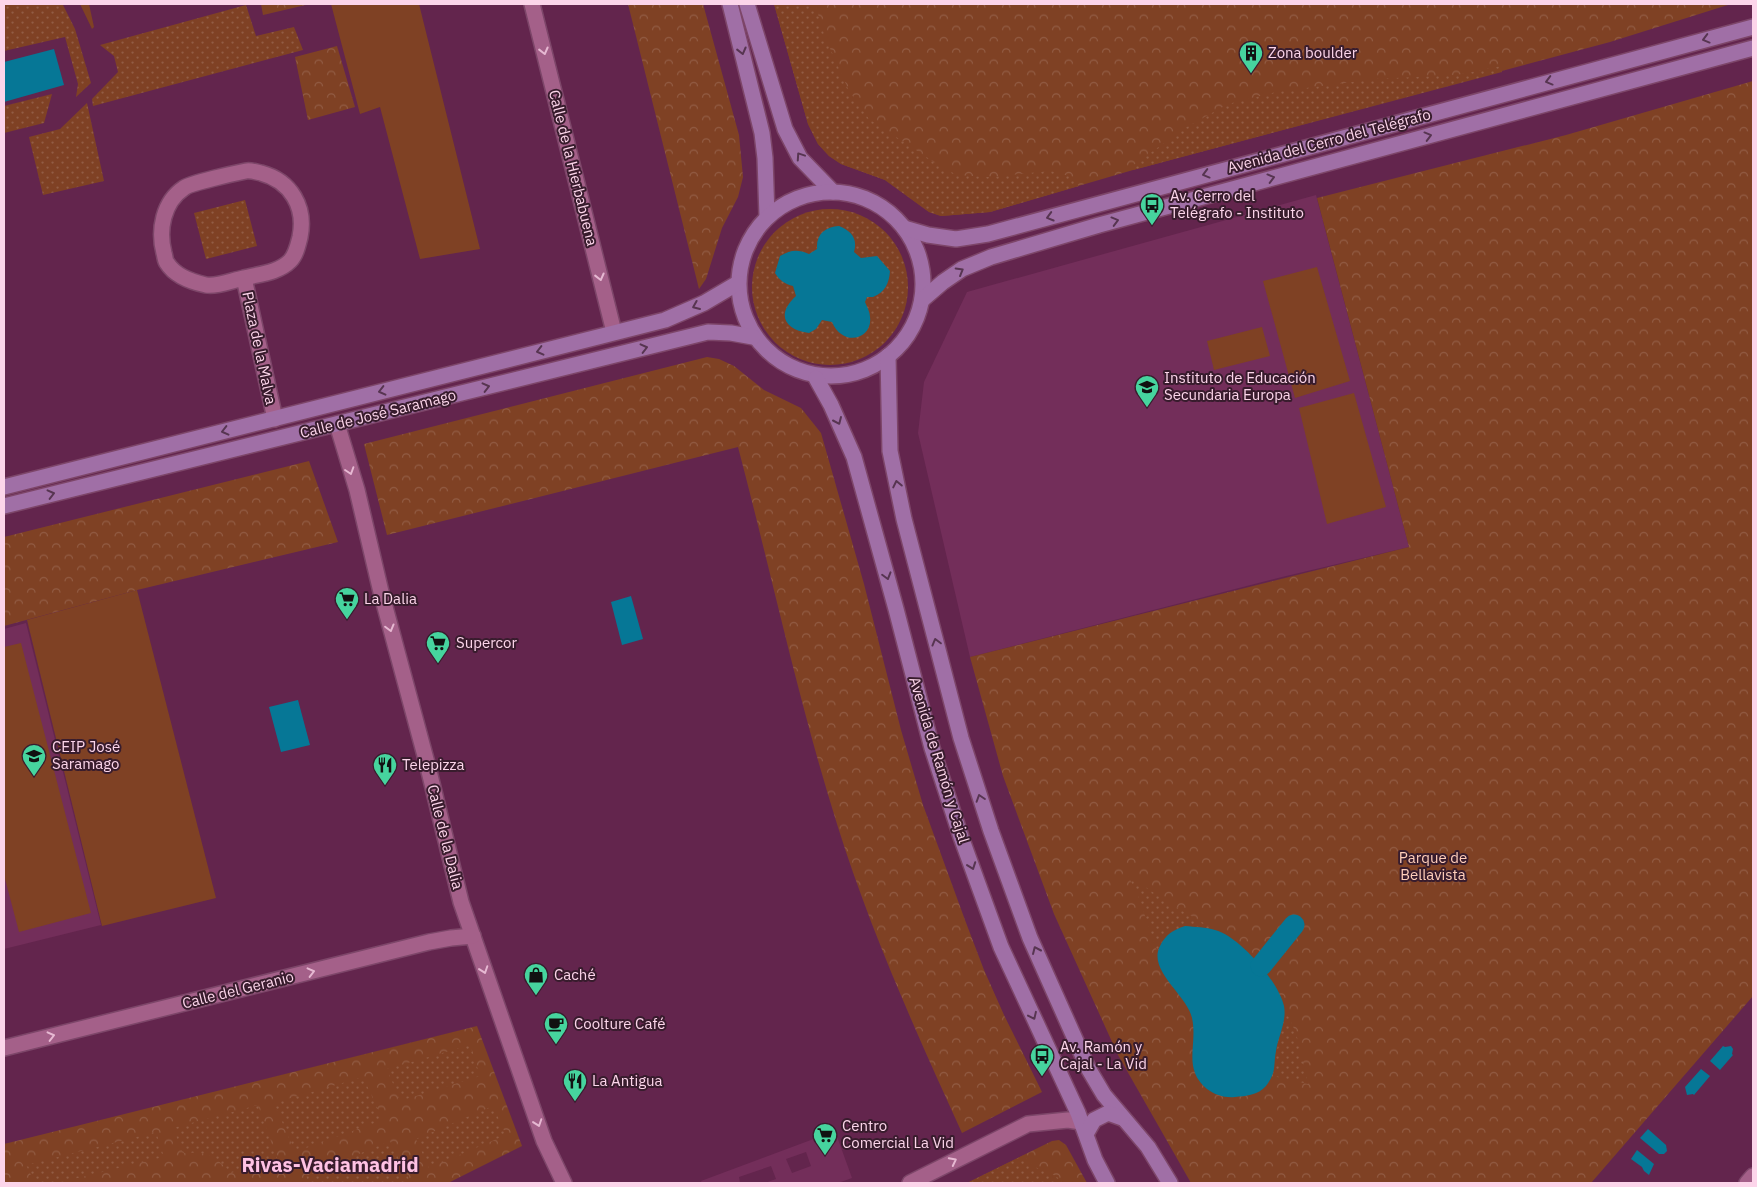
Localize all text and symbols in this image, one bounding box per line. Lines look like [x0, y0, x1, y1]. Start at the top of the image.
one-way arrow [1703, 34, 1711, 44]
building icon: Zona boulder [1238, 40, 1264, 74]
place label: Zona boulder [1268, 43, 1358, 62]
one-way arrow [737, 46, 747, 54]
one-way arrow [538, 47, 549, 56]
one-way arrow [1546, 76, 1554, 86]
street label: Calle de la Hierbabuena [545, 88, 602, 248]
street label: Avenida del Cerro del Telégrafo [1225, 104, 1433, 177]
one-way arrow [1424, 131, 1432, 141]
one-way arrow [797, 152, 806, 162]
one-way arrow [1202, 168, 1211, 179]
one-way arrow [1267, 174, 1275, 184]
place label: Av. Cerro del Telégrafo - Instituto [1170, 186, 1304, 222]
bus stop icon: Av. Cerro del Telégrafo - Instituto [1139, 192, 1165, 226]
one-way arrow [1046, 211, 1054, 221]
one-way arrow [1110, 216, 1118, 226]
one-way arrow [955, 267, 964, 277]
one-way arrow [594, 272, 605, 281]
street label: Plaza de la Malva [238, 290, 281, 406]
one-way arrow [692, 301, 700, 311]
one-way arrow [639, 344, 647, 354]
one-way arrow [535, 345, 544, 356]
place label: Instituto de Educación Secundaria Europa [1164, 368, 1316, 404]
school or university icon: Instituto de Educación Secundaria Europa [1134, 374, 1160, 408]
one-way arrow [482, 382, 491, 393]
street label: Calle de José Saramago [298, 385, 458, 442]
one-way arrow [378, 385, 387, 396]
one-way arrow [832, 416, 842, 425]
one-way arrow [220, 425, 229, 436]
one-way arrow [345, 466, 355, 474]
one-way arrow [892, 479, 903, 488]
one-way arrow [47, 489, 56, 500]
one-way arrow [881, 571, 891, 580]
supermarket icon: La Dalia [334, 586, 360, 620]
place label: La Dalia [364, 589, 417, 608]
one-way arrow [385, 623, 395, 632]
supermarket icon: Supercor [425, 630, 451, 664]
place label: Supercor [456, 633, 517, 652]
one-way arrow [931, 638, 941, 646]
street label: Avenida de Ramón y Cajal [905, 674, 974, 845]
place label: CEIP José Saramago [52, 737, 120, 773]
school or university icon: CEIP José Saramago [21, 743, 47, 777]
restaurant icon: Telepizza [372, 752, 398, 786]
place label: Telepizza [402, 755, 465, 774]
street label: Calle de la Dalia [423, 783, 468, 891]
one-way arrow [976, 794, 986, 802]
park label: Parque de Bellavista [1399, 848, 1467, 884]
one-way arrow [966, 861, 976, 870]
one-way arrow [1031, 946, 1042, 955]
shop icon: Caché [523, 962, 549, 996]
one-way arrow [479, 965, 489, 974]
place label: Caché [554, 965, 596, 984]
street label: Calle del Geranio [180, 966, 296, 1013]
one-way arrow [306, 967, 315, 978]
cafe icon: Coolture Café [543, 1011, 569, 1045]
one-way arrow [1027, 1011, 1037, 1020]
place label: Coolture Café [574, 1014, 665, 1033]
one-way arrow [47, 1031, 56, 1042]
place label: Av. Ramón y Cajal - La Vid [1060, 1037, 1147, 1073]
bus stop icon: Av. Ramón y Cajal - La Vid [1029, 1043, 1055, 1077]
restaurant icon: La Antigua [562, 1068, 588, 1102]
place label: La Antigua [592, 1071, 663, 1090]
place label: Centro Comercial La Vid [842, 1116, 954, 1152]
one-way arrow [532, 1119, 542, 1127]
supermarket icon: Centro Comercial La Vid [812, 1122, 838, 1156]
district label: Rivas-Vaciamadrid [241, 1151, 419, 1178]
one-way arrow [948, 1157, 957, 1167]

